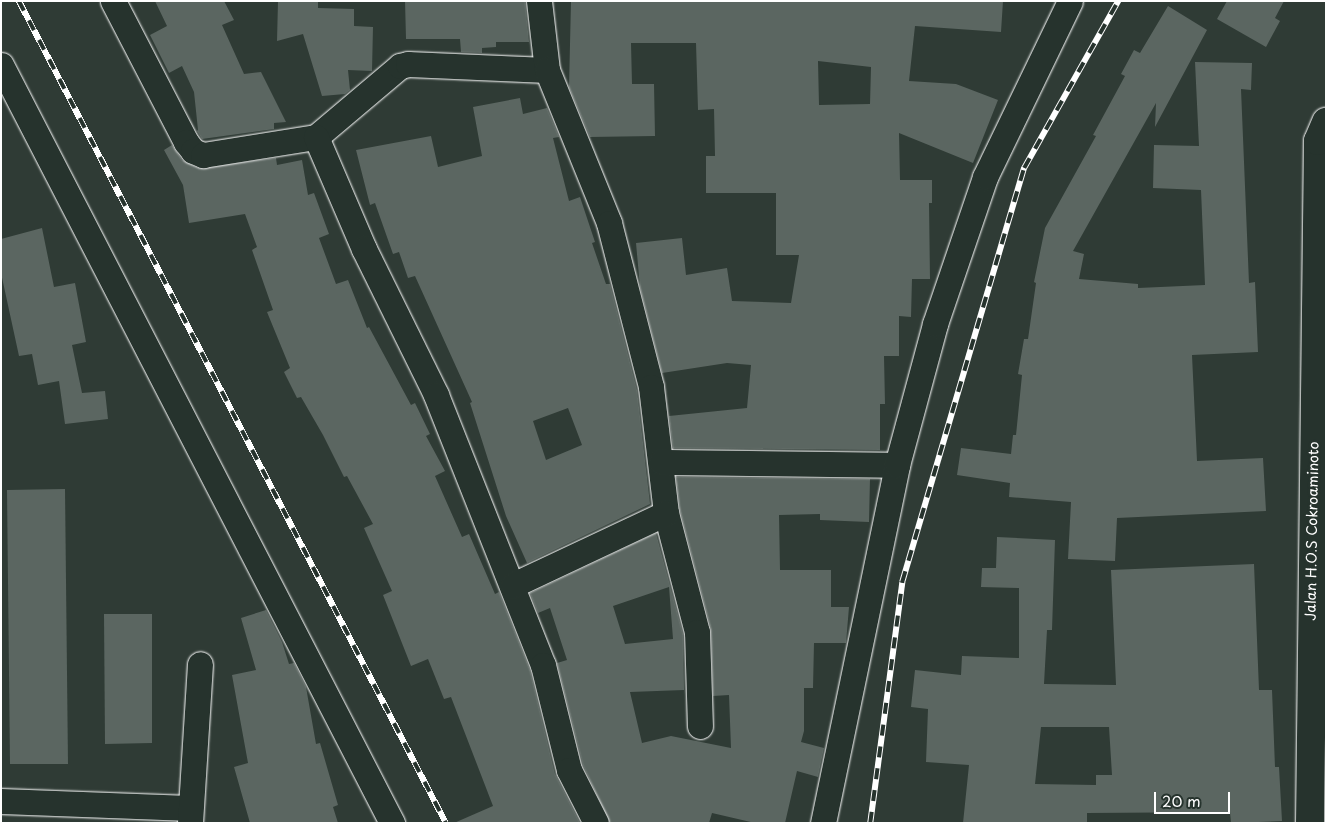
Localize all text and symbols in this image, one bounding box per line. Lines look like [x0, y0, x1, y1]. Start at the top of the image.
street label: Jalan H.O.S Cokroaminoto [1302, 441, 1322, 621]
scale bar [1157, 782, 1233, 814]
text: 20 m [1162, 789, 1201, 812]

